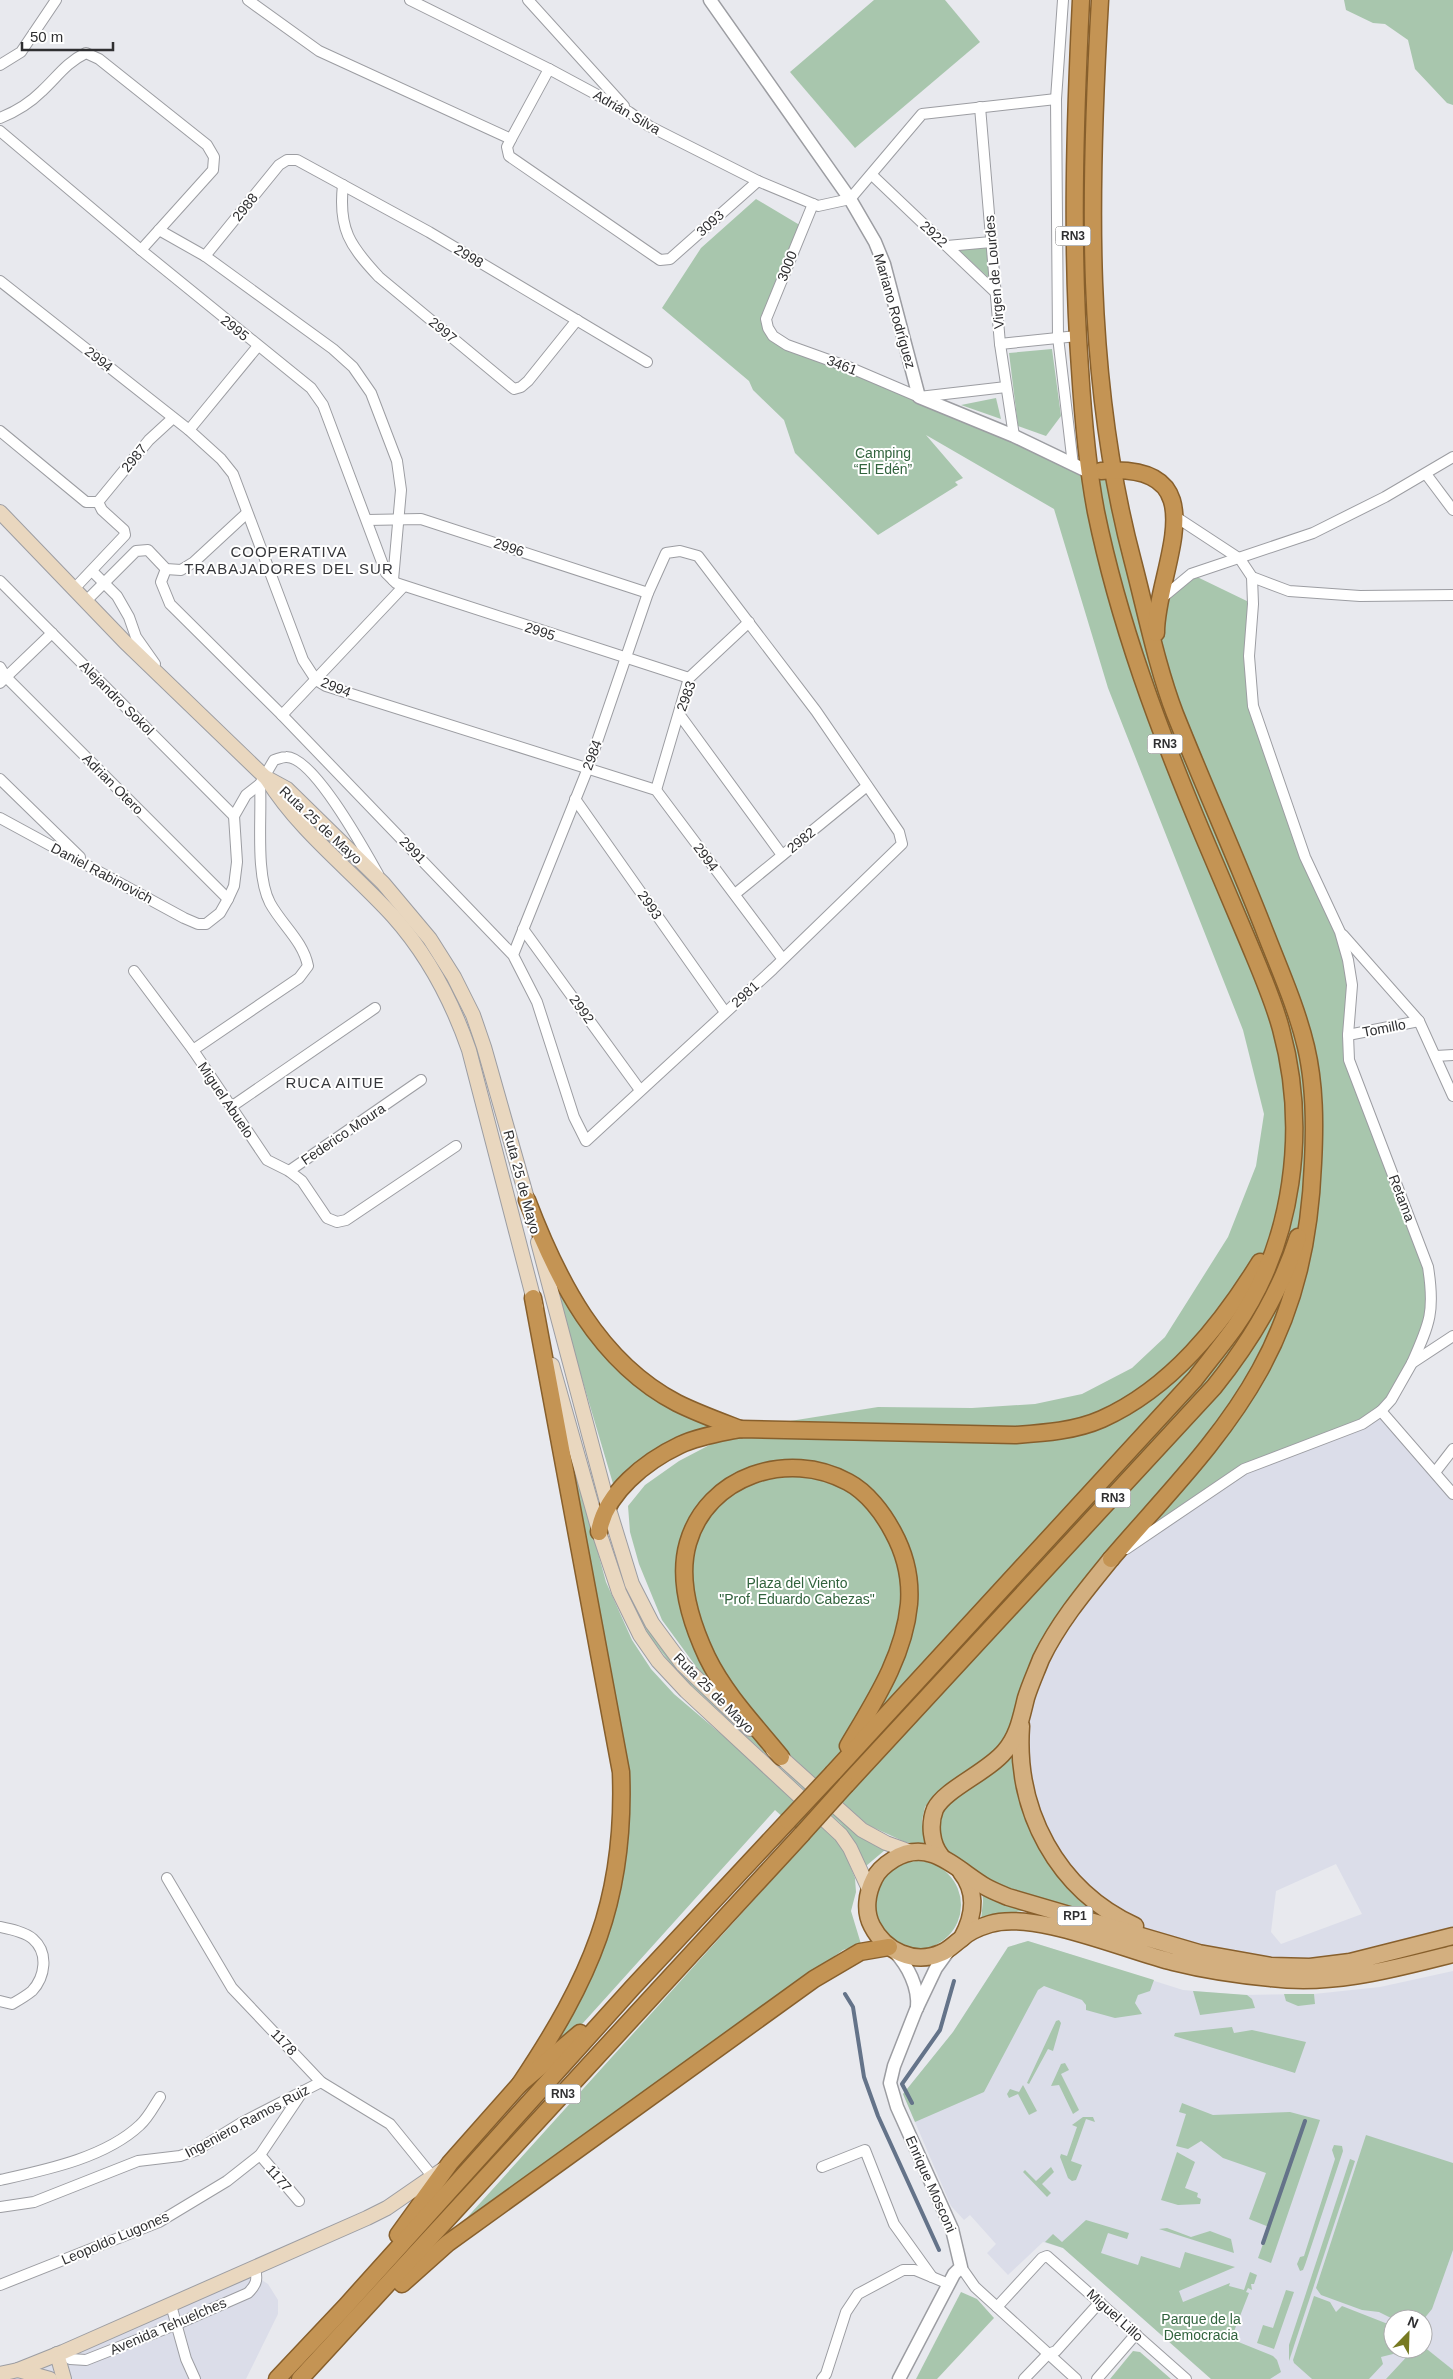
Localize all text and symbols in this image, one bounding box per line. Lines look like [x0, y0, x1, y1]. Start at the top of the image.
scale bar [22, 20, 114, 52]
text: 50 m [30, 28, 63, 45]
street label: Adrián Silva [591, 86, 664, 138]
street label: 2988 [229, 190, 261, 224]
street label: 3093 [693, 206, 727, 239]
street label: Virgen de Lourdes [981, 214, 1007, 330]
street label: 2922 [917, 218, 951, 251]
road number: RN3 [1056, 227, 1090, 246]
street label: 2998 [452, 241, 487, 271]
street label: 3000 [774, 248, 800, 283]
street label: Mariano Rodríguez [871, 252, 919, 370]
street label: 2995 [218, 312, 252, 344]
street label: 2997 [426, 314, 460, 346]
street label: 2994 [82, 343, 116, 375]
street label: 3461 [825, 352, 860, 378]
street label: 2987 [118, 441, 150, 475]
park label: Camping “El Edén” [854, 445, 913, 477]
street label: 2996 [492, 535, 526, 559]
district label: COOPERATIVA TRABAJADORES DEL SUR [184, 543, 394, 577]
street label: 2995 [523, 619, 557, 643]
street label: Alejandro Sokol [77, 658, 157, 738]
street label: 2994 [319, 674, 354, 700]
street label: 2983 [673, 678, 699, 713]
road number: RN3 [1148, 734, 1182, 754]
street label: 2984 [579, 737, 605, 772]
street label: Adrian Otero [79, 750, 147, 818]
street label: Ruta 25 de Mayo [277, 783, 366, 867]
street label: 2982 [784, 824, 818, 856]
street label: 2991 [396, 833, 430, 867]
street label: Daniel Rabinovich [48, 839, 156, 907]
street label: 2994 [690, 840, 722, 874]
street label: 2993 [635, 888, 666, 923]
street label: 2981 [728, 977, 762, 1010]
street label: 2992 [566, 992, 598, 1026]
street label: Tomillo [1361, 1016, 1407, 1040]
street label: Miguel Abuelo [195, 1059, 257, 1141]
district label: RUCA AITUE [285, 1074, 385, 1091]
street label: Federico Moura [298, 1100, 388, 1168]
street label: Ruta 25 de Mayo [500, 1128, 544, 1236]
street label: Retama [1386, 1172, 1418, 1224]
road number: RN3 [1096, 1489, 1130, 1508]
park label: Plaza del Viento "Prof. Eduardo Cabezas" [719, 1575, 875, 1607]
street label: Ruta 25 de Mayo [671, 1650, 758, 1737]
road number: RP1 [1058, 1906, 1092, 1925]
street label: 1178 [268, 2026, 300, 2059]
street label: Ingeniero Ramos Ruiz [182, 2081, 312, 2161]
road number: RN3 [546, 2084, 580, 2104]
street label: Enrique Mosconi [902, 2133, 960, 2235]
street label: 1177 [263, 2161, 295, 2195]
street label: Leopoldo Lugones [59, 2208, 171, 2268]
street label: Miguel Lillo [1084, 2286, 1147, 2345]
street label: Avenida Tehuelches [107, 2294, 229, 2358]
north arrow [1383, 2309, 1433, 2359]
park label: Parque de la Democracia [1161, 2311, 1241, 2343]
text: N [1405, 2313, 1421, 2331]

